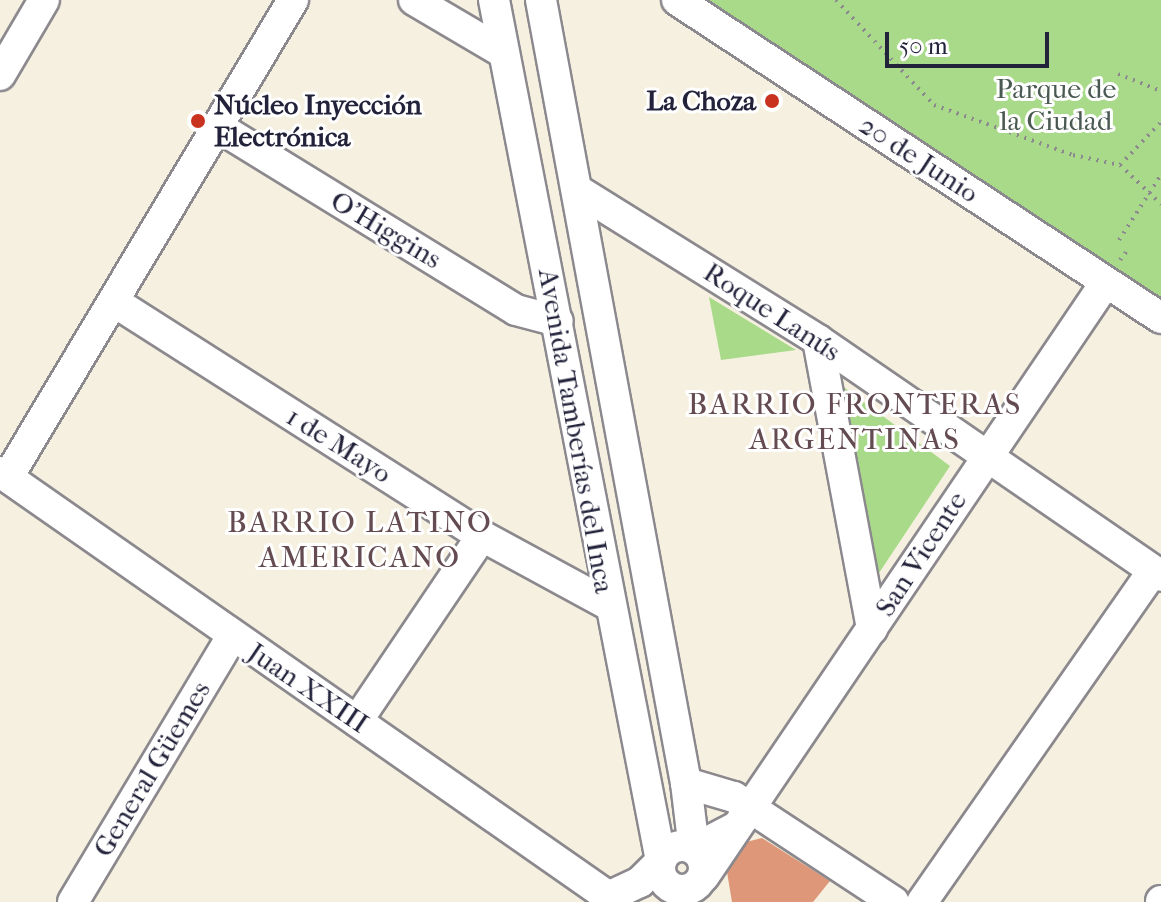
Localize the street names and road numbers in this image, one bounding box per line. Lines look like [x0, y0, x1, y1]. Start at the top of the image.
street label: 20 de Junio [853, 108, 985, 210]
street label: O'Higgins [324, 184, 448, 276]
street label: Roque Lanús [697, 255, 847, 369]
street label: Avenida Tamberías del Inca [531, 266, 621, 596]
street label: 1 de Mayo [280, 400, 398, 490]
street label: San Vicente [868, 485, 974, 623]
street label: Juan XXIII [241, 635, 375, 741]
street label: General Güemes [86, 675, 218, 863]

